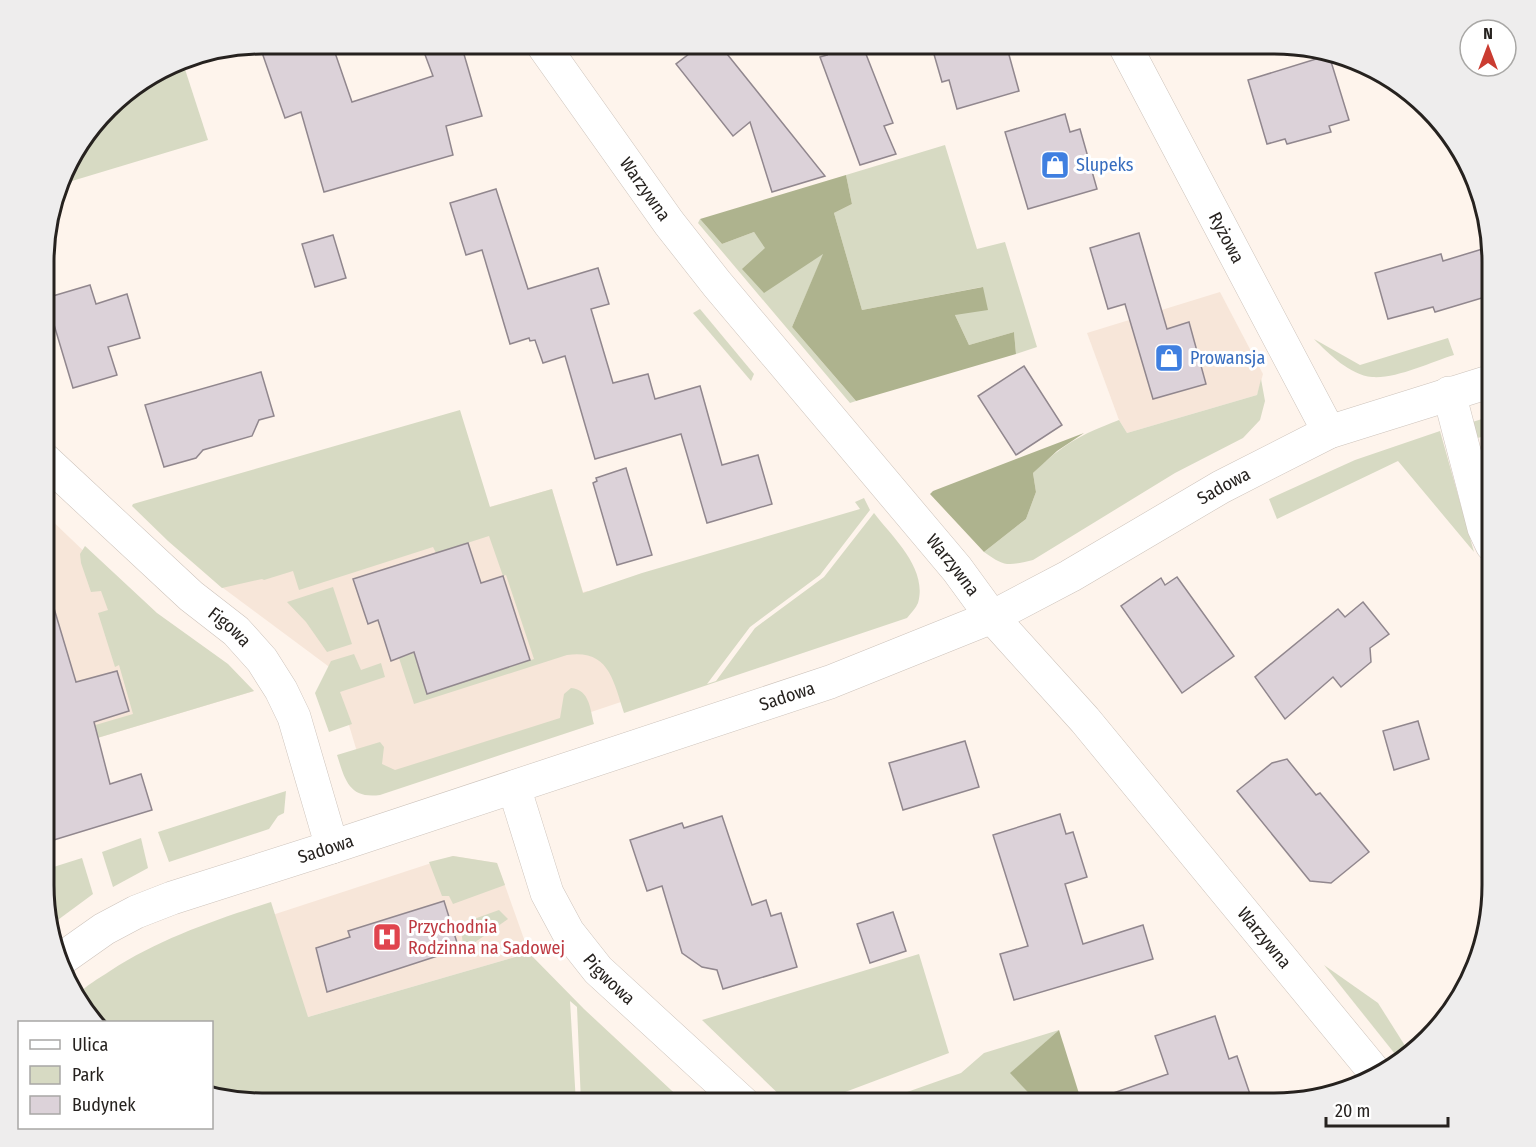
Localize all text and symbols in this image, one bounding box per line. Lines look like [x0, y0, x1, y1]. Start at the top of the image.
north arrow [1458, 18, 1518, 78]
text: N [1483, 24, 1493, 43]
shop icon: Slupeks [1039, 149, 1071, 181]
street label: Warzywna [615, 153, 675, 226]
place label: Slupeks [1076, 154, 1134, 176]
street label: Ryżowa [1204, 208, 1249, 267]
shop icon: Prowansja [1153, 342, 1185, 374]
place label: Prowansja [1190, 347, 1265, 369]
street label: Sadowa [1193, 463, 1254, 510]
street label: Warzywna [921, 530, 984, 601]
street label: Figowa [204, 602, 256, 651]
street label: Sadowa [756, 677, 818, 716]
street label: Sadowa [295, 830, 357, 868]
street label: Warzywna [1233, 903, 1296, 973]
place label: Przychodnia Rodzinna na Sadowej [408, 916, 565, 959]
hospital icon: Przychodnia Rodzinna na Sadowej [371, 921, 403, 953]
street label: Pigwowa [578, 949, 640, 1010]
legend [18, 1021, 213, 1129]
text: Ulica [72, 1034, 108, 1056]
text: Park [72, 1064, 105, 1086]
scale bar [1326, 1090, 1448, 1128]
text: Budynek [72, 1094, 136, 1116]
text: 20 m [1335, 1100, 1370, 1122]

